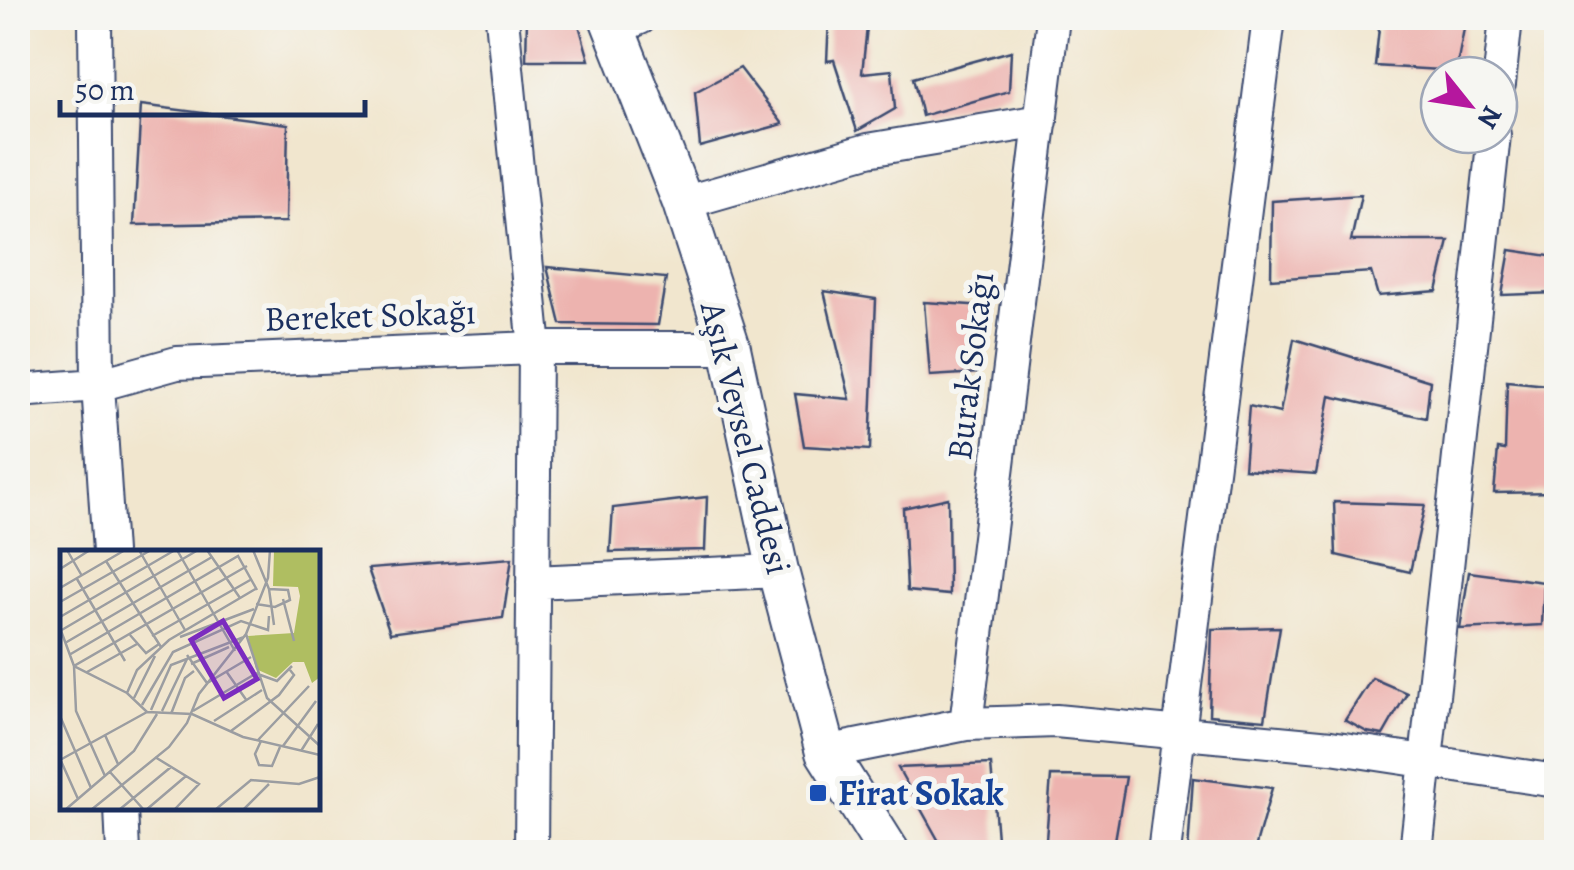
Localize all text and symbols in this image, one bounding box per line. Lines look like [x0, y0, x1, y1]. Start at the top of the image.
scale bar [60, 55, 365, 117]
north arrow [1419, 55, 1519, 155]
text: 50 m [75, 70, 135, 110]
text: N [1468, 99, 1511, 135]
street label: Burak Sokağı [935, 269, 1005, 463]
street label: Bereket Sokağı [263, 287, 477, 343]
street label: Aşık Veysel Caddesi [689, 296, 803, 579]
inset map [60, 550, 320, 810]
place label: Firat Sokak [838, 769, 1004, 817]
marker: Firat Sokak [807, 782, 829, 804]

